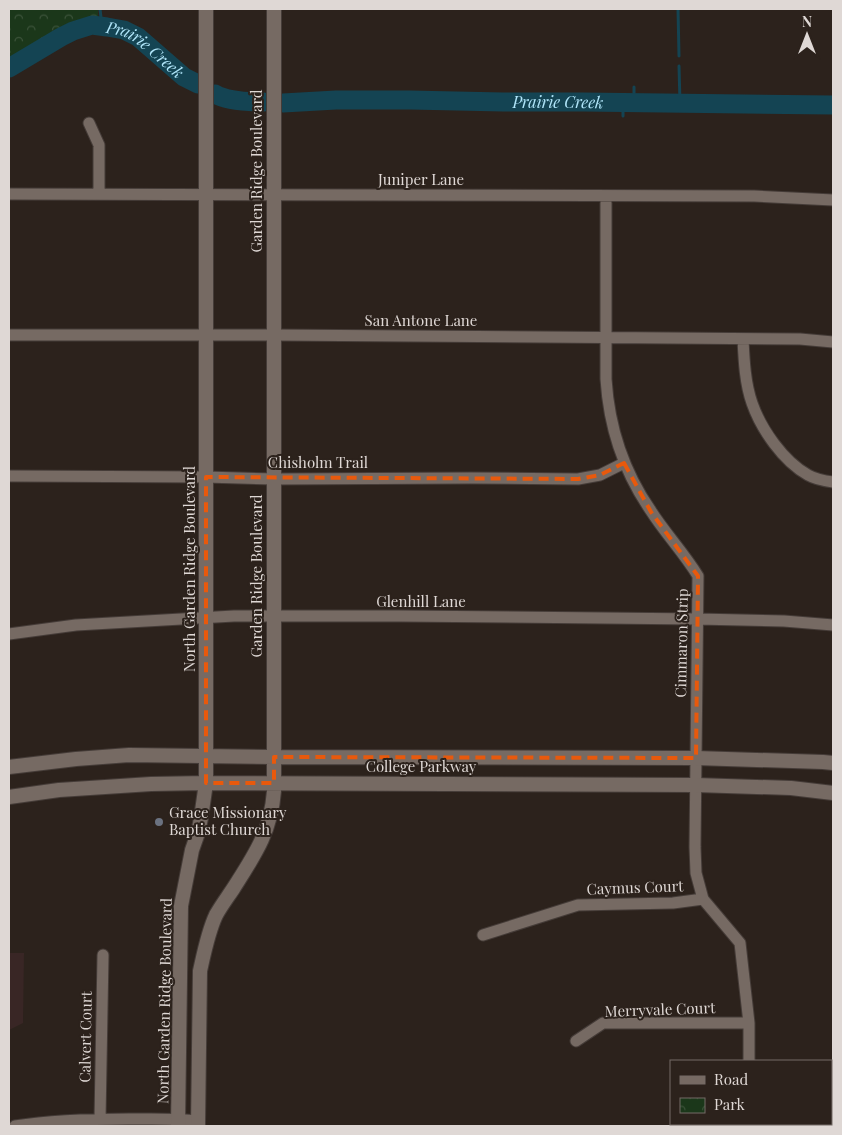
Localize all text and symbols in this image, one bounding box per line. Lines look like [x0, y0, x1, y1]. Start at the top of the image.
north arrow [782, 10, 832, 60]
text: N [802, 12, 812, 31]
water label: Prairie Creek [104, 16, 189, 82]
street label: Garden Ridge Boulevard [246, 89, 266, 253]
water label: Prairie Creek [511, 91, 604, 112]
street label: Juniper Lane [377, 169, 464, 189]
street label: San Antone Lane [365, 310, 477, 330]
street label: Chisholm Trail [268, 452, 368, 472]
street label: North Garden Ridge Boulevard [179, 466, 199, 672]
street label: Garden Ridge Boulevard [246, 494, 266, 658]
street label: Cimmaron Strip [670, 588, 692, 698]
street label: Glenhill Lane [376, 591, 466, 611]
street label: College Parkway [366, 756, 477, 776]
place label: Grace Missionary Baptist Church [169, 802, 287, 839]
marker: Grace Missionary Baptist Church [153, 816, 165, 828]
street label: Caymus Court [586, 875, 684, 899]
street label: North Garden Ridge Boulevard [152, 898, 176, 1104]
street label: Calvert Court [74, 990, 96, 1083]
street label: Merryvale Court [604, 997, 716, 1021]
legend [670, 1060, 832, 1125]
text: Road [714, 1069, 748, 1089]
text: Park [714, 1094, 746, 1114]

